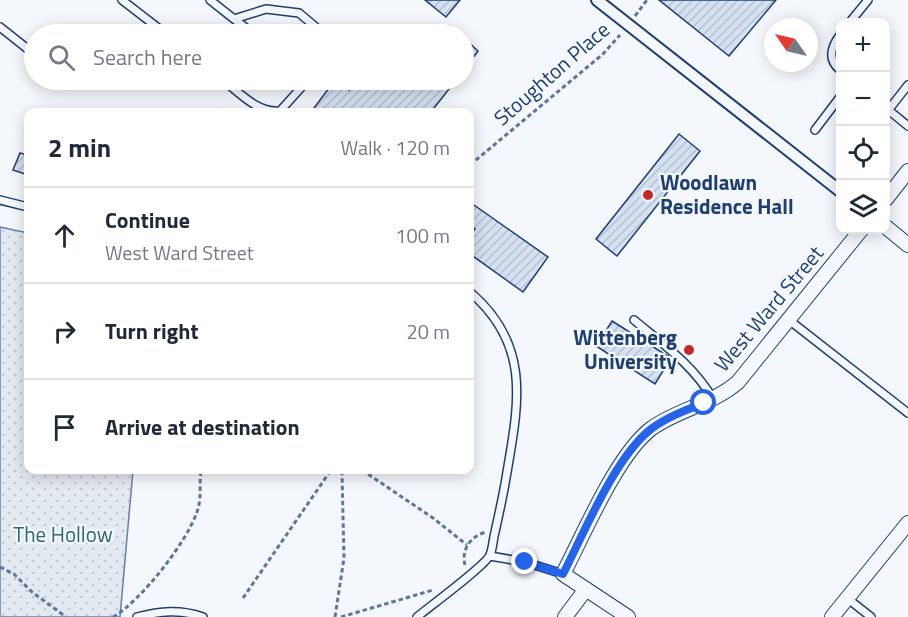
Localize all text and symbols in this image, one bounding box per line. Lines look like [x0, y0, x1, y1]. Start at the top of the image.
street label: Stoughton Place [486, 14, 616, 133]
north arrow [764, 18, 818, 72]
map controls [836, 18, 890, 234]
button: + [836, 18, 890, 72]
search box [24, 24, 474, 90]
text: Search here [93, 40, 202, 74]
icon: search [45, 41, 78, 74]
button: − [836, 72, 890, 126]
button: locate [836, 126, 890, 180]
text: 2 min [48, 128, 111, 167]
text: Walk · 120 m [341, 132, 450, 163]
place label: Woodlawn Residence Hall [660, 166, 794, 222]
button: layers [836, 180, 890, 234]
marker: Woodlawn Residence Hall [641, 188, 655, 202]
text: Continue [105, 203, 190, 237]
icon: ahead [48, 219, 81, 252]
text: 100 m [395, 220, 450, 251]
text: West Ward Street [105, 237, 254, 268]
street label: West Ward Street [706, 238, 831, 378]
text: Turn right [105, 314, 199, 348]
icon: right [48, 315, 81, 348]
text: 20 m [406, 316, 450, 347]
place label: Wittenberg University [573, 321, 677, 377]
marker: Wittenberg University [682, 343, 696, 357]
route start [690, 389, 716, 415]
text: Arrive at destination [105, 410, 300, 444]
icon: arrive [48, 411, 81, 444]
park label: The Hollow [13, 518, 113, 550]
route end [511, 548, 537, 574]

